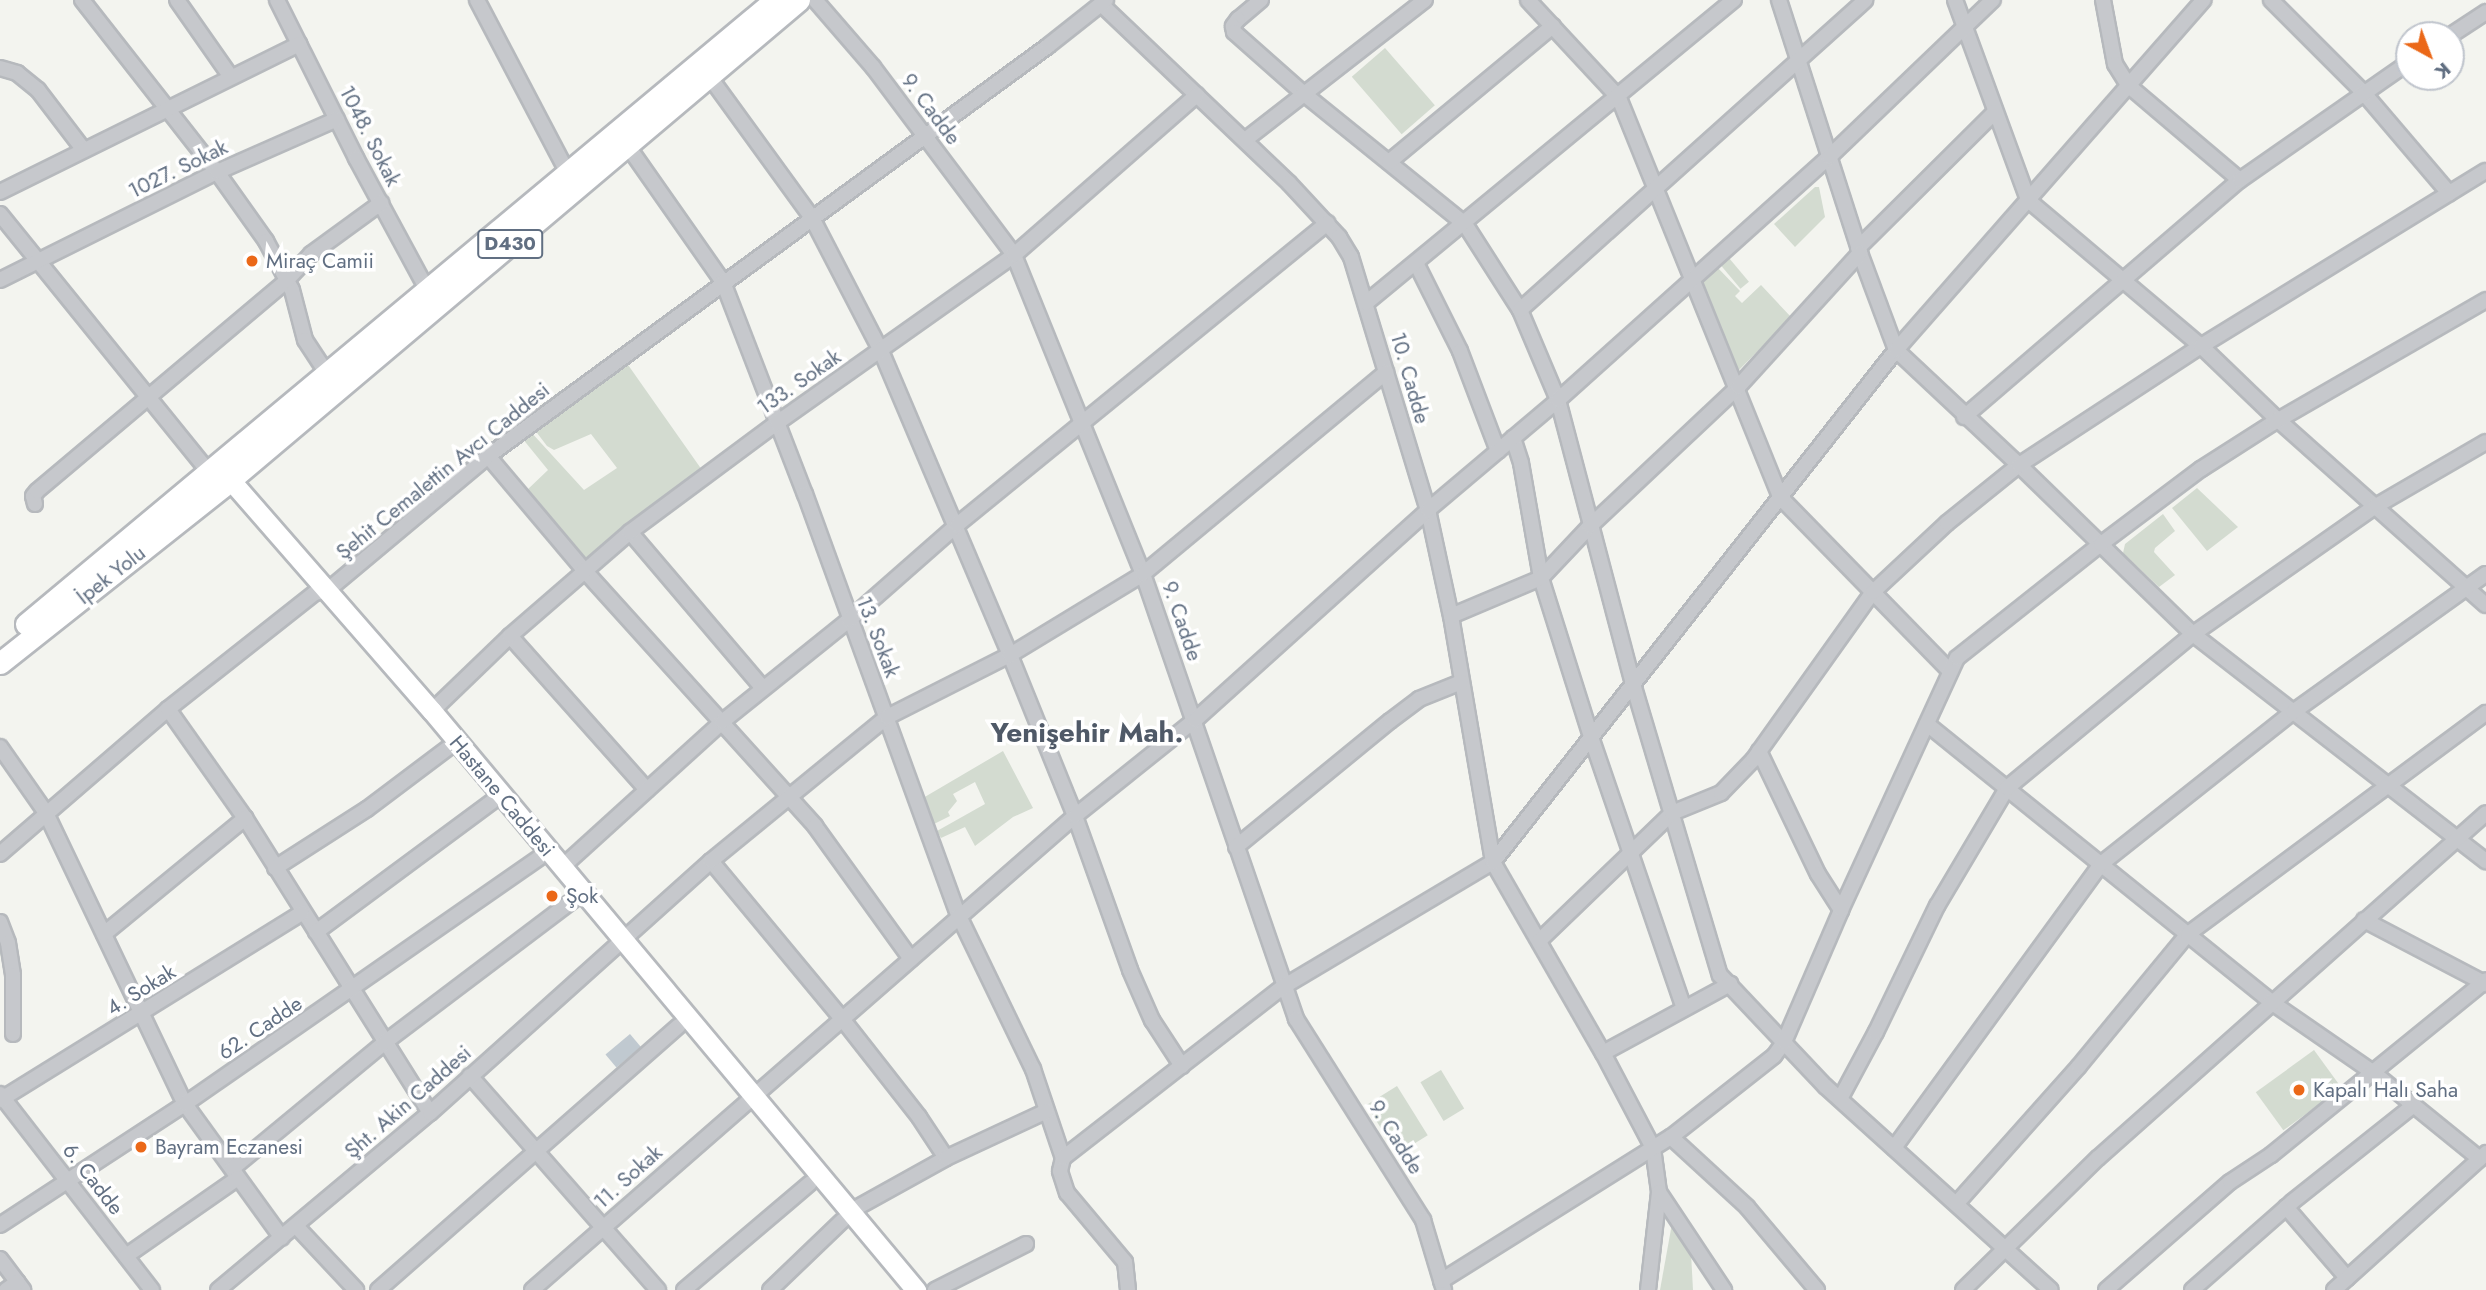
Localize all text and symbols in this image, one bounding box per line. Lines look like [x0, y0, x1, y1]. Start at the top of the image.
north arrow [2395, 21, 2465, 91]
text: K [2429, 56, 2457, 85]
street label: 9. Cadde [896, 68, 966, 150]
street label: 1048. Sokak [334, 81, 406, 191]
street label: 1027. Sokak [124, 134, 232, 204]
road number: D430 [477, 228, 543, 260]
place label: Miraç Camii [266, 248, 374, 274]
marker: Miraç Camii [244, 253, 260, 269]
street label: 10. Cadde [1385, 329, 1435, 427]
street label: 133. Sokak [752, 344, 846, 420]
street label: Şehit Cemalettin Avcı Caddesi [331, 377, 555, 565]
street label: İpek Yolu [72, 540, 150, 610]
street label: 9. Cadde [1157, 578, 1207, 664]
street label: 13. Sokak [851, 593, 905, 681]
district label: Yenişehir Mah. [991, 716, 1183, 750]
street label: Hastane Caddesi [444, 730, 560, 862]
place label: Şok [566, 883, 598, 909]
marker: Şok [544, 888, 560, 904]
street label: 4. Sokak [102, 959, 180, 1021]
street label: 62. Cadde [213, 991, 307, 1065]
street label: Şht. Akin Caddesi [340, 1040, 476, 1164]
place label: Kapalı Halı Saha [2313, 1077, 2458, 1103]
marker: Kapalı Halı Saha [2291, 1082, 2307, 1098]
street label: 9. Cadde [1363, 1095, 1429, 1179]
place label: Bayram Eczanesi [155, 1134, 303, 1160]
street label: 6. Cadde [57, 1138, 129, 1220]
marker: Bayram Eczanesi [133, 1139, 149, 1155]
street label: 11. Sokak [589, 1140, 667, 1214]

